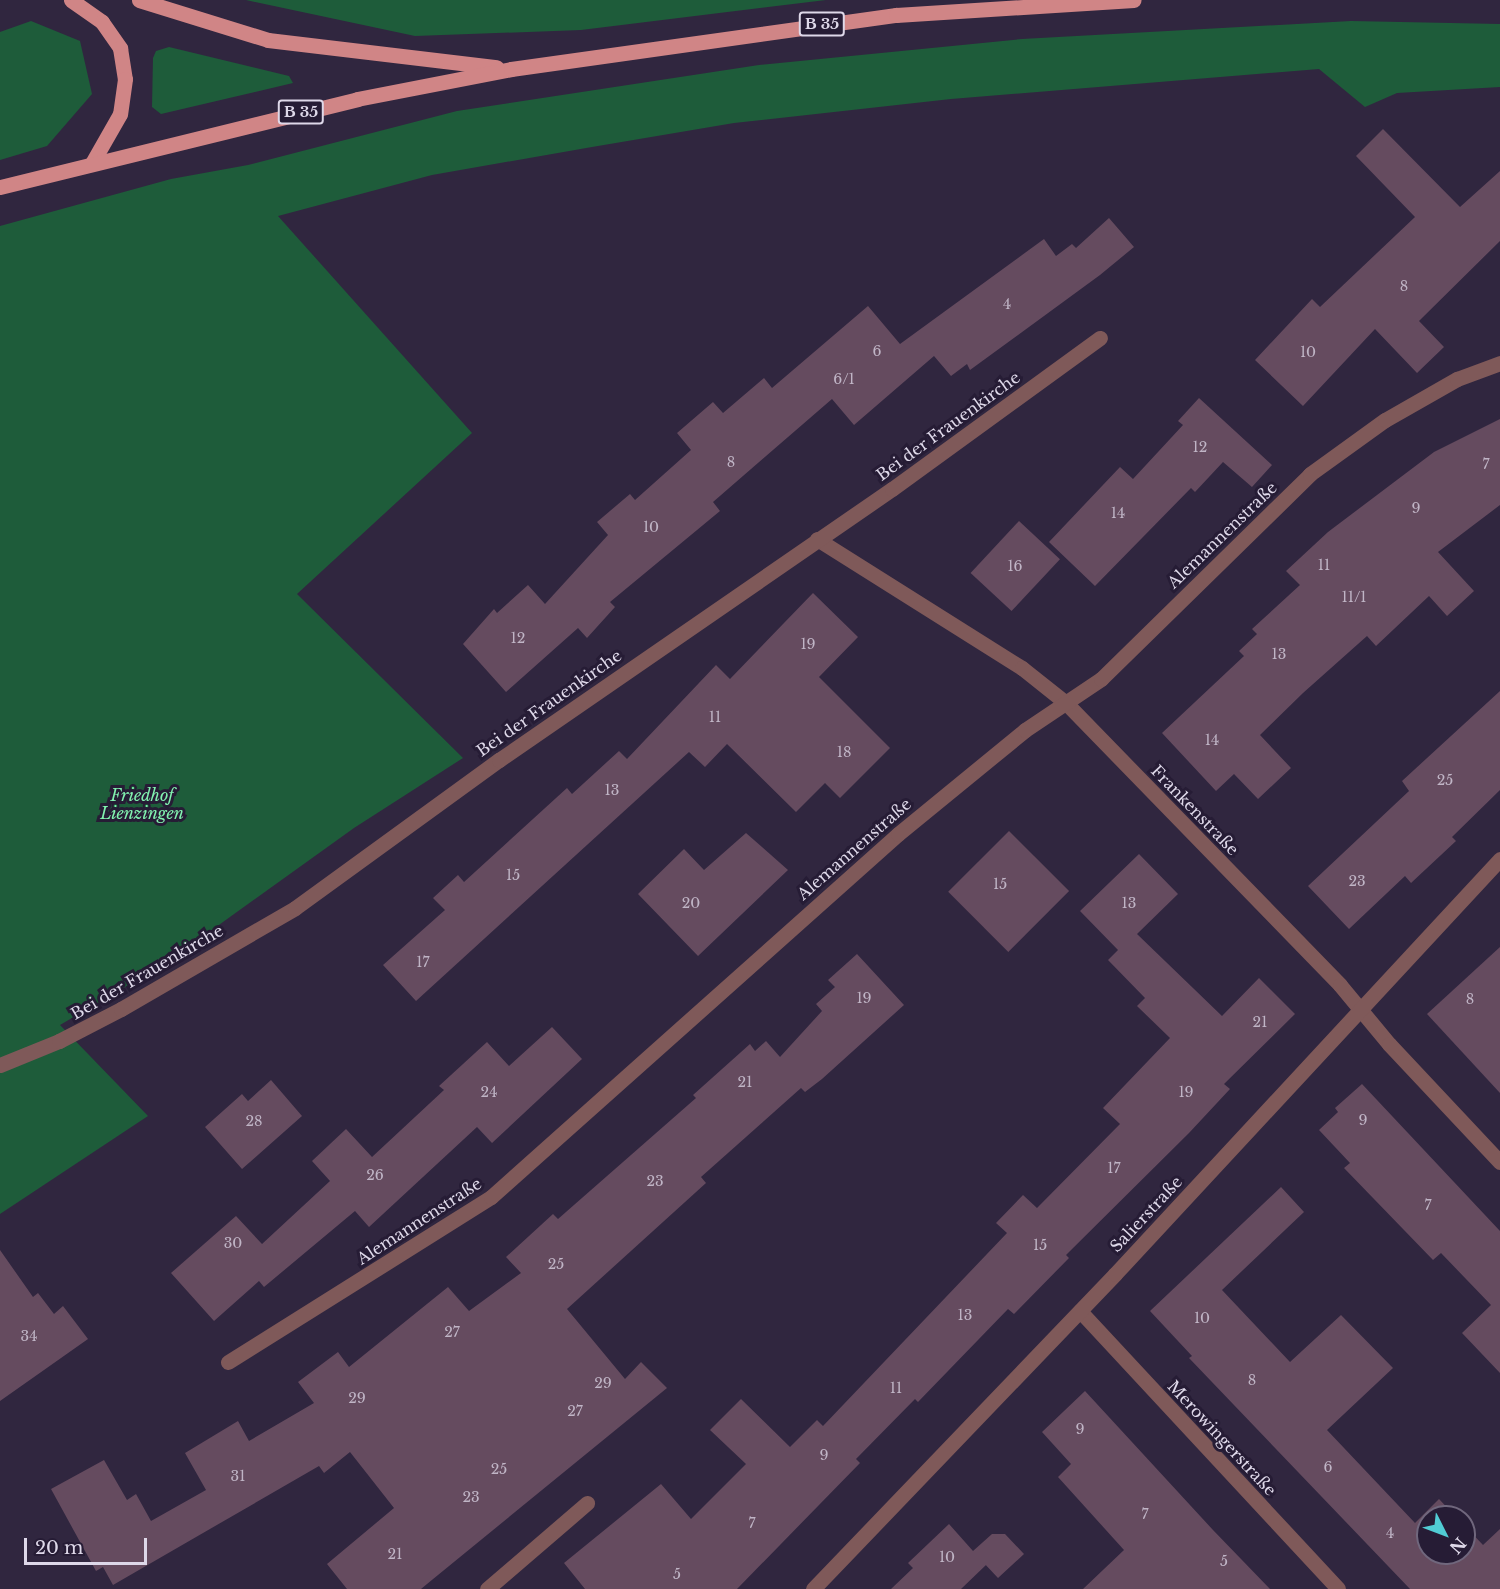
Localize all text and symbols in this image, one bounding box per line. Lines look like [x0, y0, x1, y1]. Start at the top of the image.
road number: B 35 [798, 12, 846, 36]
road number: B 35 [277, 100, 325, 124]
house number: 8 [1400, 278, 1408, 294]
house number: 4 [1003, 296, 1011, 312]
house number: 6 [872, 343, 882, 359]
house number: 10 [1300, 344, 1316, 360]
street label: Bei der Frauenkirche [872, 367, 1024, 485]
house number: 6/1 [833, 371, 855, 387]
house number: 12 [1193, 439, 1207, 455]
house number: 8 [727, 454, 735, 470]
house number: 7 [1482, 456, 1490, 472]
street label: Alemannenstraße [1163, 478, 1281, 592]
house number: 9 [1411, 500, 1421, 516]
house number: 14 [1111, 505, 1125, 521]
house number: 10 [643, 519, 659, 535]
house number: 11 [1318, 557, 1330, 573]
house number: 16 [1007, 558, 1023, 574]
house number: 11/1 [1341, 589, 1367, 605]
house number: 12 [511, 630, 525, 646]
house number: 19 [800, 636, 816, 652]
street label: Bei der Frauenkirche [473, 645, 625, 761]
house number: 13 [1272, 646, 1286, 662]
house number: 11 [709, 709, 721, 725]
house number: 14 [1205, 732, 1219, 748]
house number: 18 [837, 744, 851, 760]
street label: Frankenstraße [1147, 761, 1243, 859]
house number: 25 [1437, 772, 1453, 788]
house number: 13 [605, 782, 619, 798]
park label: Friedhof Lienzingen [100, 785, 184, 823]
street label: Alemannenstraße [793, 794, 915, 904]
house number: 15 [506, 867, 520, 883]
house number: 23 [1348, 873, 1366, 889]
house number: 15 [993, 876, 1007, 892]
house number: 20 [682, 895, 700, 911]
house number: 13 [1122, 895, 1136, 911]
street label: Bei der Frauenkirche [67, 920, 227, 1024]
house number: 17 [416, 954, 430, 970]
house number: 19 [856, 990, 872, 1006]
house number: 8 [1466, 991, 1474, 1007]
house number: 21 [1253, 1014, 1267, 1030]
house number: 21 [738, 1074, 752, 1090]
house number: 24 [481, 1084, 497, 1100]
house number: 19 [1178, 1084, 1194, 1100]
house number: 9 [1358, 1112, 1368, 1128]
house number: 28 [245, 1113, 263, 1129]
house number: 17 [1107, 1160, 1121, 1176]
house number: 26 [366, 1167, 384, 1183]
street label: Salierstraße [1106, 1172, 1186, 1256]
street label: Alemannenstraße [353, 1173, 485, 1269]
house number: 23 [646, 1173, 664, 1189]
house number: 7 [1424, 1197, 1432, 1213]
house number: 30 [224, 1235, 242, 1251]
house number: 15 [1033, 1237, 1047, 1253]
house number: 25 [548, 1256, 564, 1272]
house number: 13 [958, 1307, 972, 1323]
house number: 10 [1194, 1310, 1210, 1326]
house number: 27 [444, 1324, 460, 1340]
house number: 34 [21, 1328, 37, 1344]
house number: 8 [1248, 1372, 1256, 1388]
house number: 29 [594, 1375, 612, 1391]
street label: Merowingerstraße [1164, 1377, 1280, 1499]
house number: 11 [890, 1380, 902, 1396]
house number: 29 [348, 1390, 366, 1406]
house number: 27 [567, 1403, 583, 1419]
house number: 9 [1075, 1421, 1085, 1437]
house number: 9 [819, 1447, 829, 1463]
house number: 6 [1323, 1459, 1333, 1475]
house number: 25 [491, 1461, 507, 1477]
house number: 31 [231, 1468, 245, 1484]
house number: 23 [462, 1489, 480, 1505]
north arrow [1416, 1505, 1476, 1565]
house number: 7 [1141, 1506, 1149, 1522]
house number: 7 [748, 1515, 756, 1531]
house number: 4 [1386, 1525, 1394, 1541]
scale bar [27, 1526, 150, 1564]
text: N [1445, 1533, 1470, 1558]
text: 20 m [35, 1537, 83, 1559]
house number: 21 [388, 1546, 402, 1562]
house number: 10 [939, 1549, 955, 1565]
house number: 5 [1220, 1553, 1228, 1569]
house number: 5 [673, 1566, 681, 1582]

